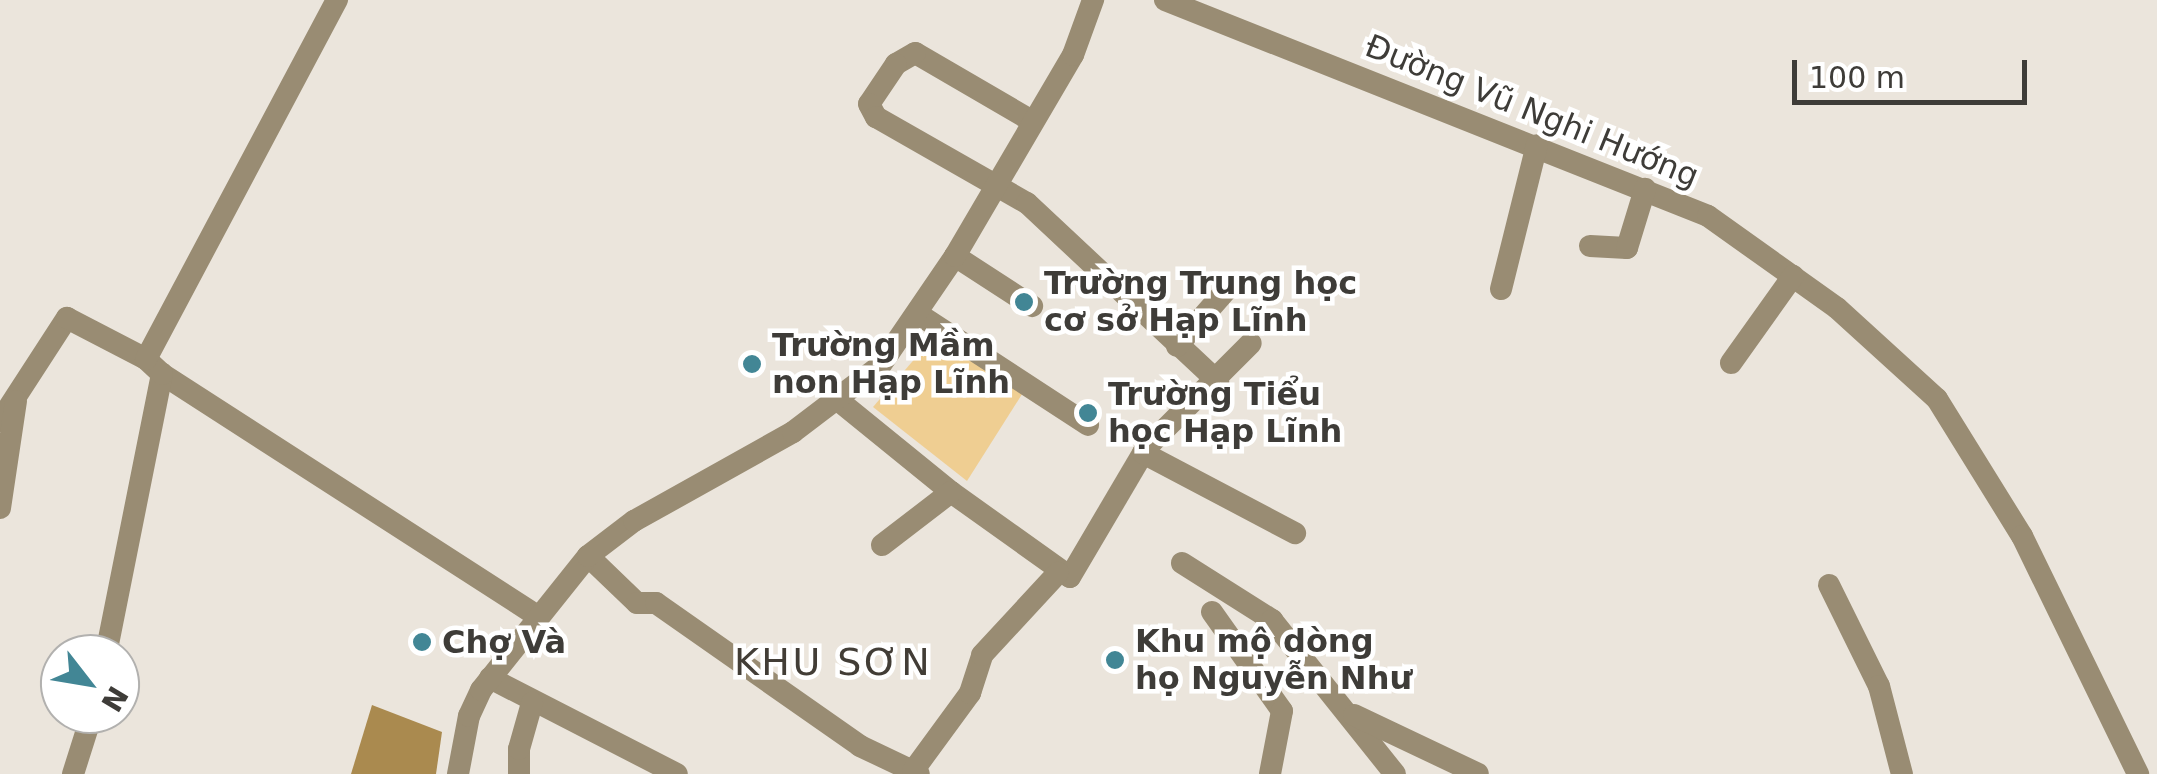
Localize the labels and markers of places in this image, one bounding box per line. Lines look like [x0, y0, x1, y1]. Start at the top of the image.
place label: Trường Trung học cơ sở Hạp Lĩnh [1044, 265, 1357, 340]
marker: Trường Trung học cơ sở Hạp Lĩnh [1013, 291, 1035, 313]
place label: Trường Mầm non Hạp Lĩnh [772, 327, 1010, 402]
marker: Trường Mầm non Hạp Lĩnh [741, 353, 763, 375]
place label: Trường Tiểu học Hạp Lĩnh [1108, 376, 1342, 451]
marker: Trường Tiểu học Hạp Lĩnh [1077, 402, 1099, 424]
place label: Chợ Và [442, 623, 566, 661]
place label: Khu mộ dòng họ Nguyễn Như [1135, 623, 1412, 698]
marker: Chợ Và [411, 631, 433, 653]
marker: Khu mộ dòng họ Nguyễn Như [1104, 649, 1126, 671]

